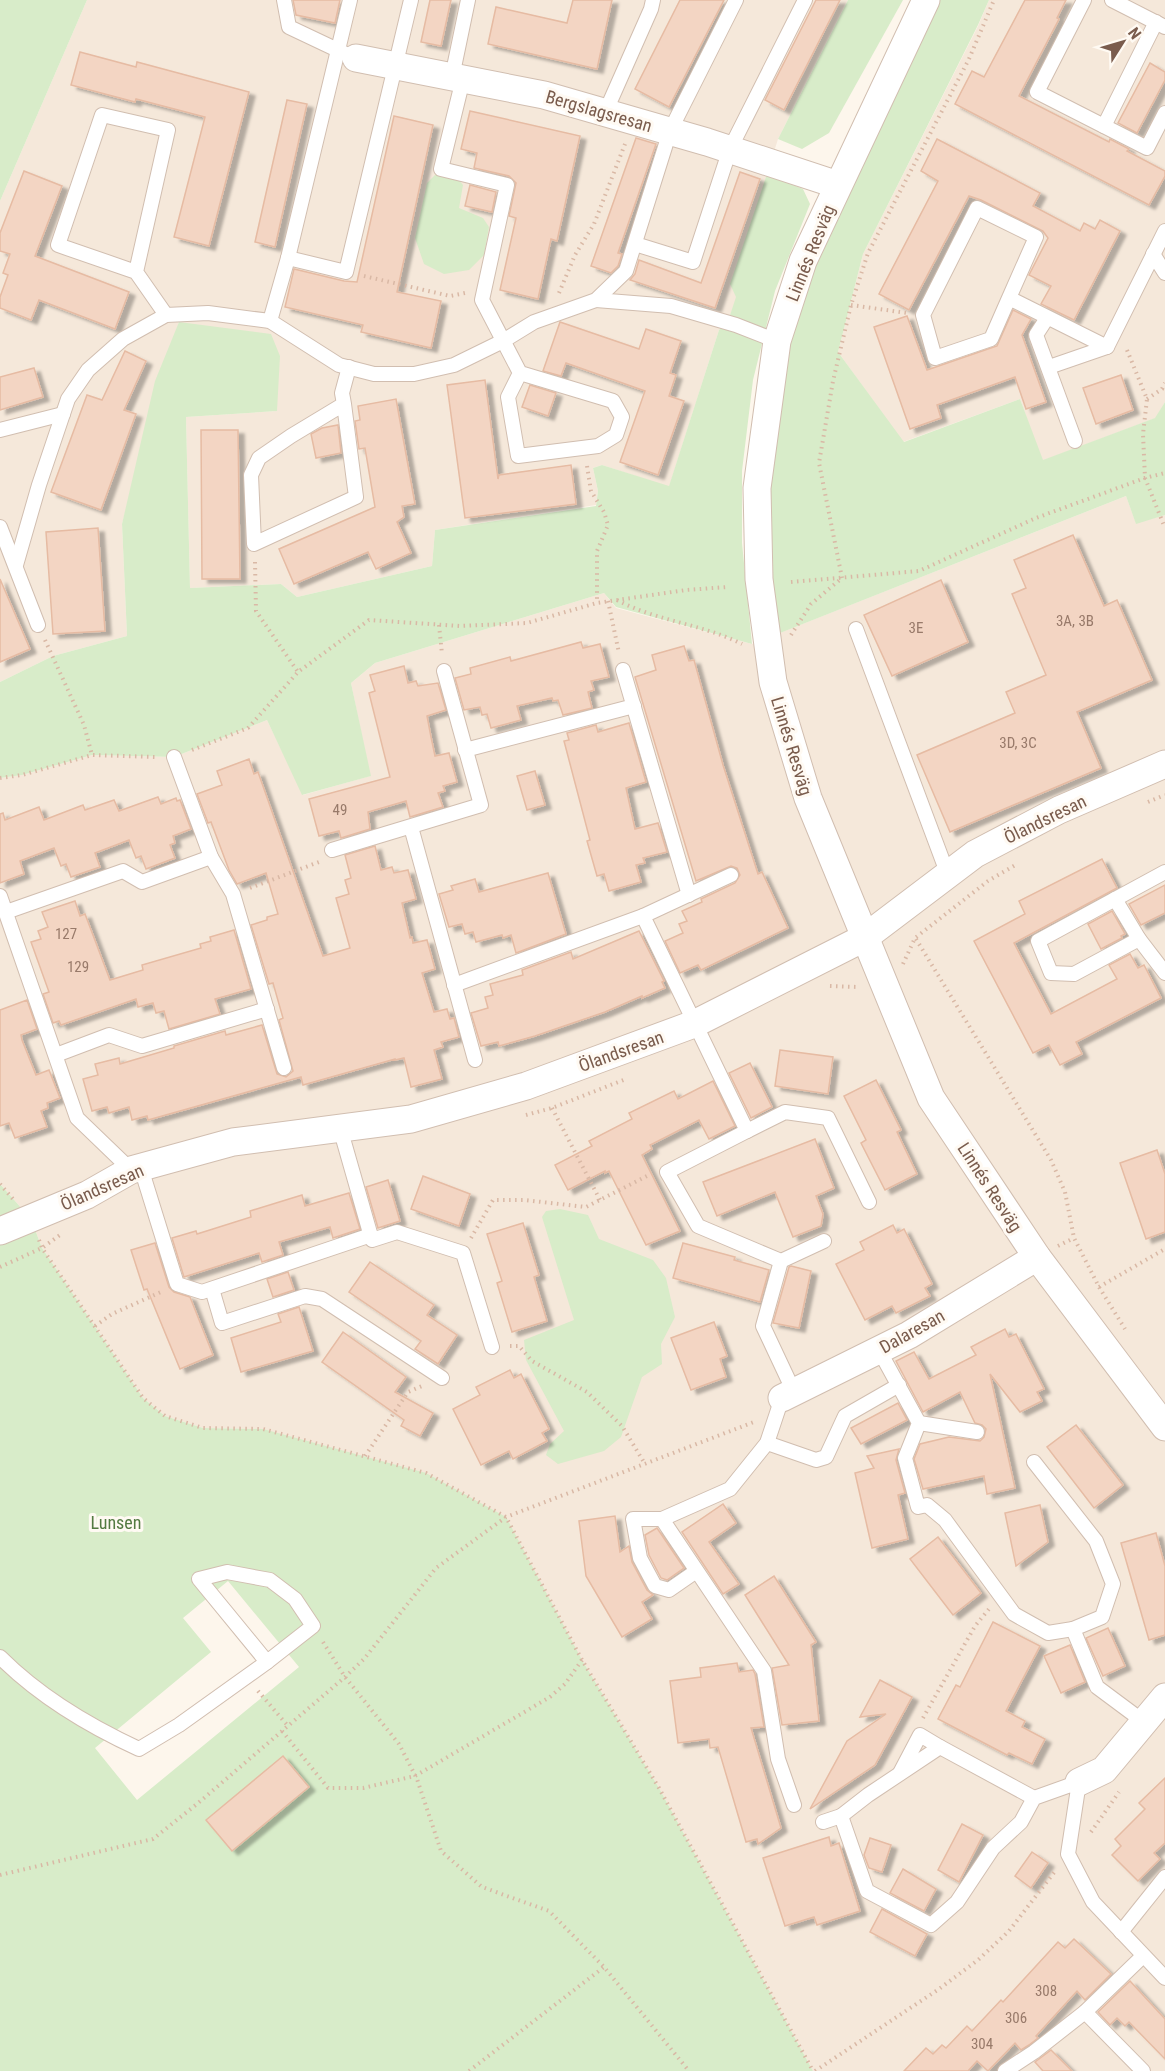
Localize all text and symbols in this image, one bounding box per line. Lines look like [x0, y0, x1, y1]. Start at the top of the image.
north arrow [1093, 12, 1153, 72]
text: N [1124, 24, 1145, 43]
street label: Bergslagsresan [543, 86, 655, 136]
street label: Linnés Resväg [781, 202, 839, 304]
house number: 3A, 3B [1056, 612, 1094, 630]
house number: 3E [909, 619, 923, 637]
street label: Linnés Resväg [767, 694, 817, 798]
house number: 3D, 3C [999, 734, 1037, 752]
street label: Ölandsresan [1001, 790, 1089, 848]
house number: 49 [333, 801, 347, 819]
house number: 127 [55, 925, 77, 943]
house number: 129 [67, 958, 89, 976]
street label: Ölandsresan [576, 1026, 666, 1076]
street label: Linnés Resväg [953, 1138, 1027, 1236]
street label: Ölandsresan [57, 1159, 147, 1215]
street label: Dalaresan [876, 1305, 948, 1357]
park label: Lunsen [91, 1512, 141, 1533]
house number: 308 [1035, 1982, 1057, 2000]
house number: 306 [1005, 2009, 1027, 2027]
house number: 304 [971, 2035, 993, 2053]

